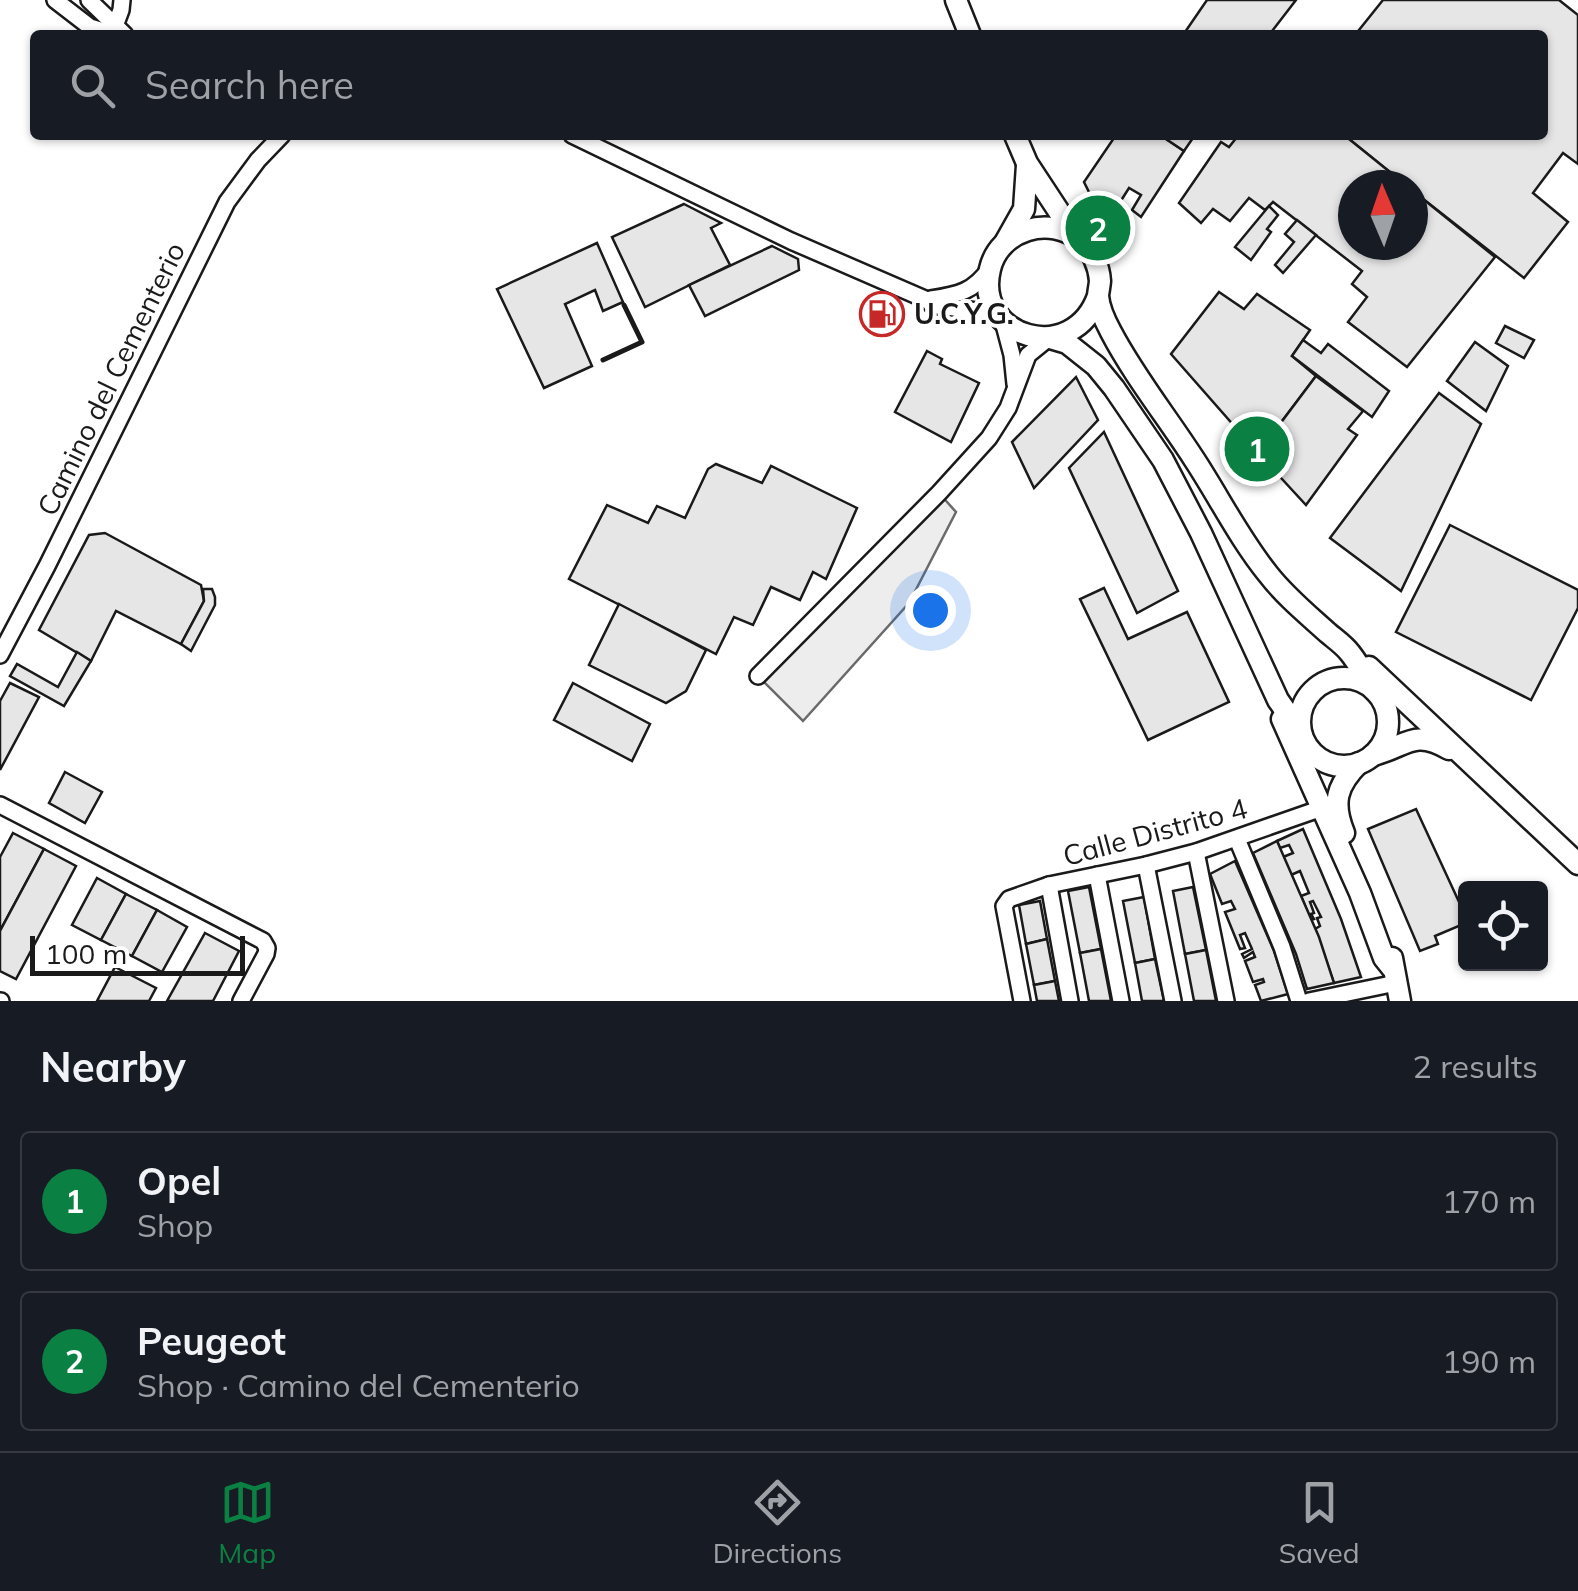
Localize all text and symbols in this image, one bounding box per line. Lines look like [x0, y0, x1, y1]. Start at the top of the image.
search box [30, 30, 1548, 140]
icon: search [65, 58, 120, 113]
text: Search here [145, 61, 354, 109]
north arrow [1338, 170, 1428, 260]
pin: 2 [1066, 190, 1130, 266]
street label: Camino del Cementerio [29, 236, 192, 521]
fuel station icon: U.C.Y.G. [859, 291, 905, 337]
place label: U.C.Y.G. [914, 296, 1014, 331]
pin: 1 [1224, 412, 1290, 486]
your location [905, 585, 956, 636]
street label: Calle Distrito 4 [1059, 790, 1251, 873]
map controls [1458, 881, 1548, 971]
button: locate [1458, 881, 1548, 971]
scale bar [30, 931, 245, 976]
text: 100 m [45, 936, 127, 971]
text: Nearby [40, 1040, 186, 1093]
text: 2 results [1413, 1046, 1538, 1086]
text: Opel [137, 1157, 221, 1205]
text: 1 [65, 1181, 84, 1221]
text: 170 m [1442, 1181, 1536, 1221]
text: Shop [137, 1205, 213, 1245]
text: Peugeot [137, 1317, 286, 1365]
text: 2 [65, 1341, 84, 1381]
text: 190 m [1442, 1341, 1536, 1381]
text: Shop · Camino del Cementerio [137, 1365, 580, 1405]
tab: Map [218, 1475, 276, 1570]
tab: Directions [713, 1475, 842, 1570]
tab: Saved [1279, 1475, 1360, 1570]

